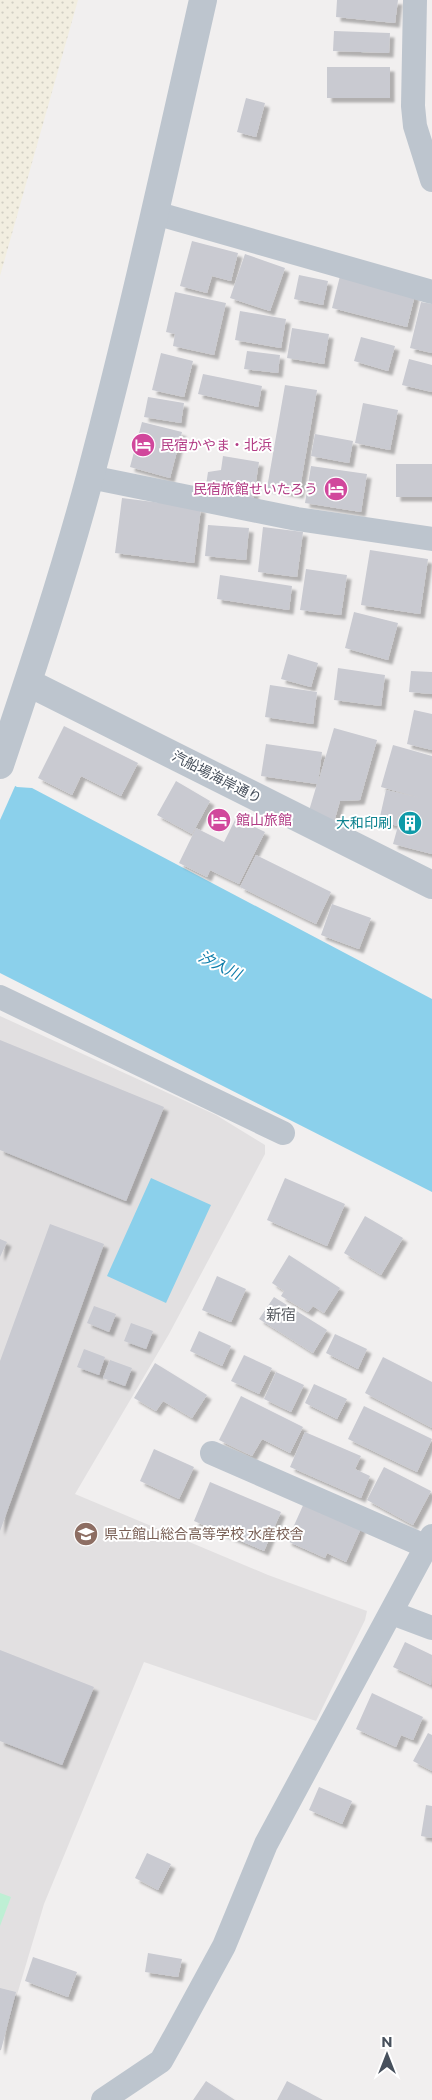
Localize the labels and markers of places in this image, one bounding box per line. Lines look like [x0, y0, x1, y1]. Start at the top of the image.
hotel icon: 民宿かやま・北浜 [130, 432, 156, 458]
place label: 民宿かやま・北浜 [160, 436, 272, 454]
hotel icon: 民宿旅館せいたろう [323, 476, 349, 502]
place label: 民宿旅館せいたろう [193, 480, 318, 498]
hotel icon: 館山旅館 [206, 807, 232, 833]
building icon: 大和印刷 [397, 810, 423, 836]
place label: 館山旅館 [236, 811, 292, 829]
place label: 大和印刷 [336, 814, 392, 832]
school or university icon: 県立館山総合高等学校 水産校舎 [73, 1521, 99, 1547]
place label: 県立館山総合高等学校 水産校舎 [104, 1525, 304, 1543]

